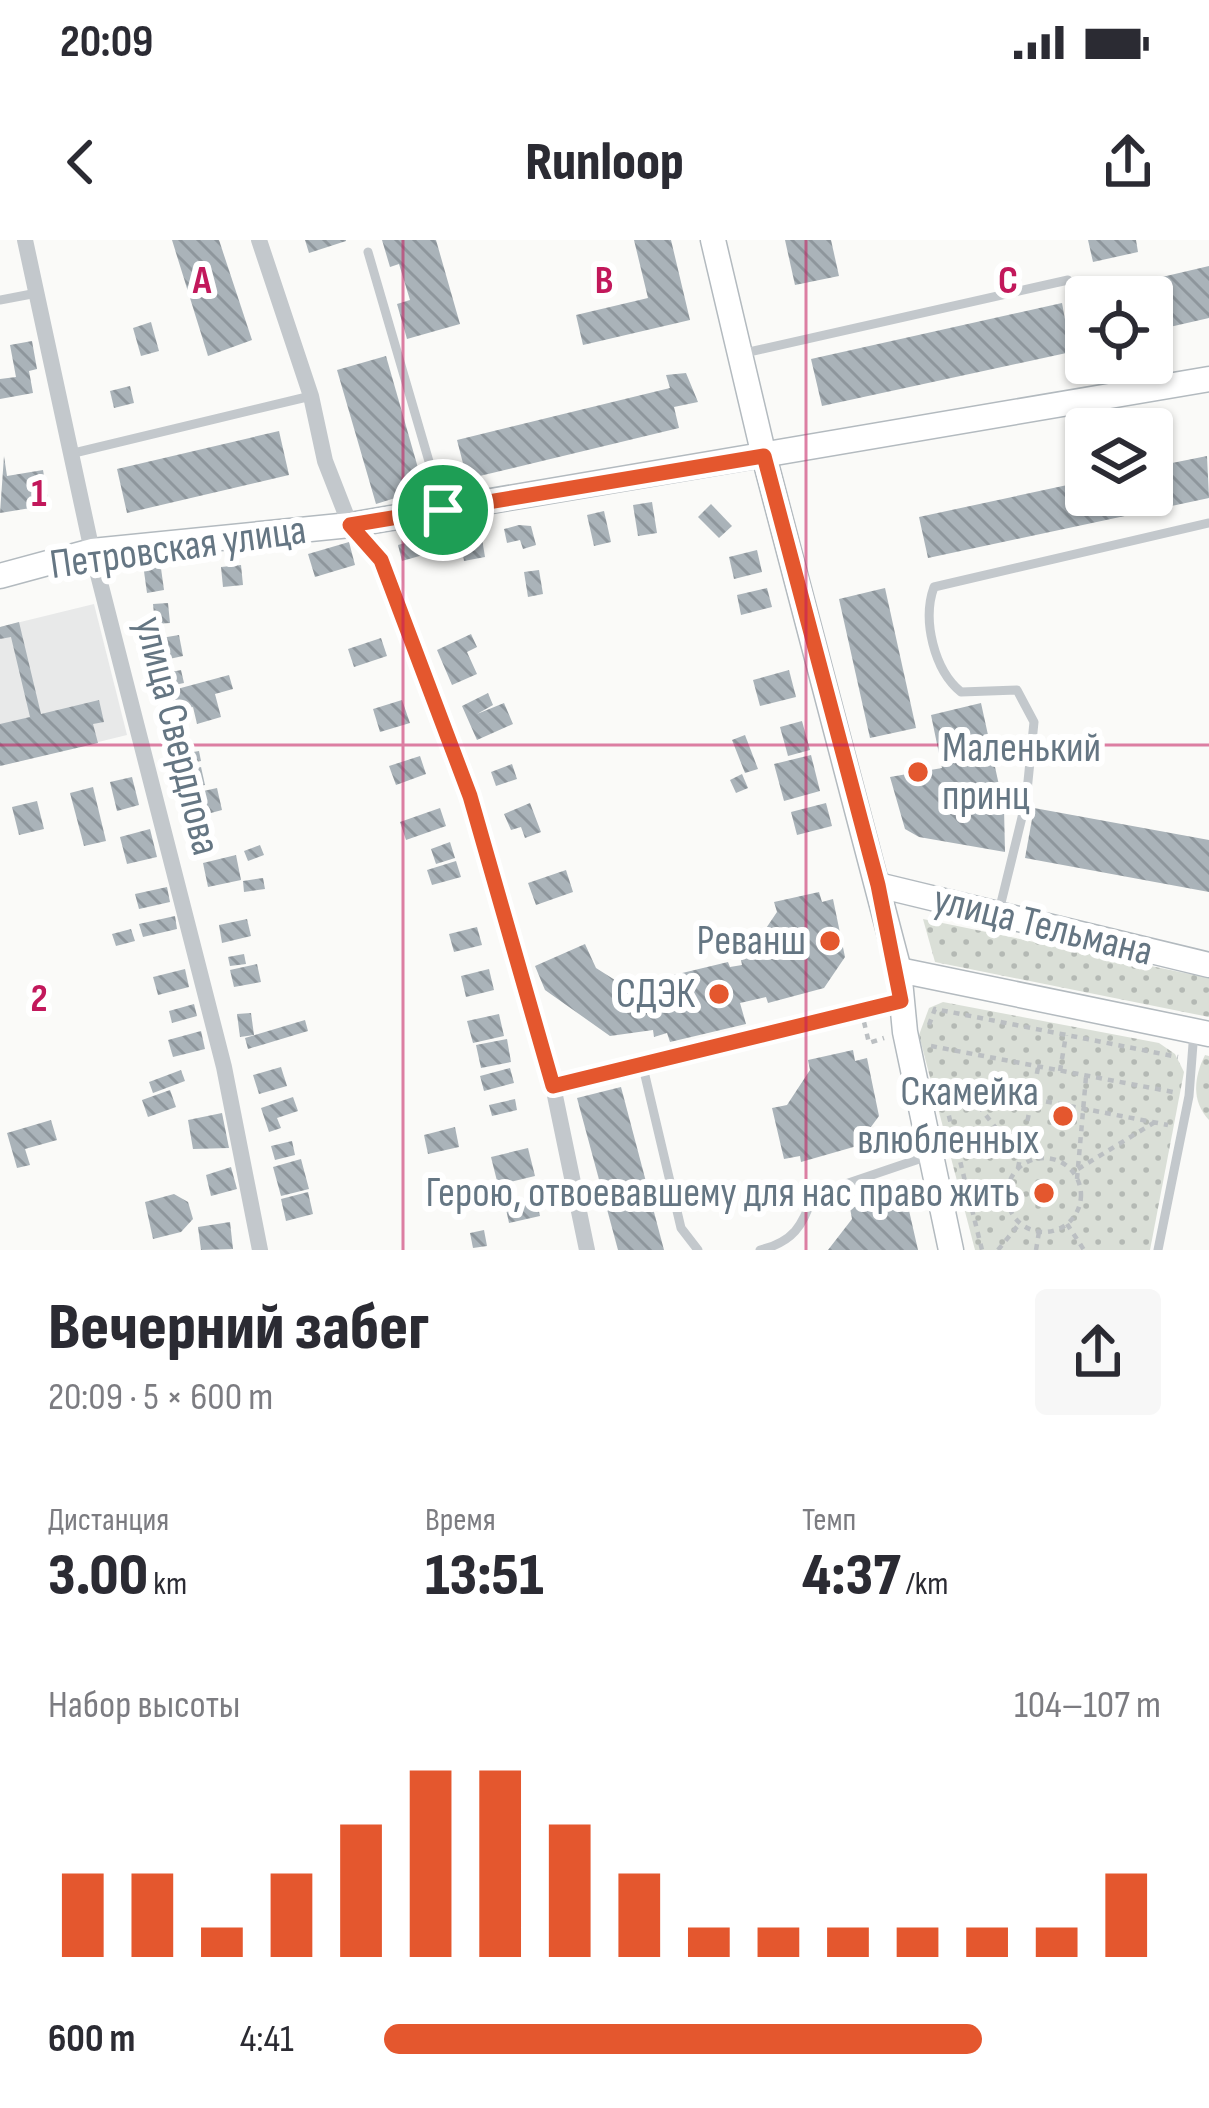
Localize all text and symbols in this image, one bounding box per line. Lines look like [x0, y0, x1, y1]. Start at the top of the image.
text: 20:09 [60, 15, 153, 70]
icon: back [48, 129, 114, 195]
icon: share [1095, 129, 1161, 195]
text: Runloop [525, 130, 684, 195]
text: A [192, 258, 212, 305]
text: B [595, 258, 613, 305]
text: C [998, 258, 1018, 305]
map controls [1065, 276, 1173, 516]
button: locate [1065, 276, 1173, 384]
button: layers [1065, 408, 1173, 516]
pin [392, 459, 494, 561]
text: 1 [31, 471, 47, 518]
icon: arrive [410, 477, 476, 543]
street label: Петровская улица [47, 505, 309, 591]
street label: улица Свердлова [123, 612, 231, 860]
place label: Маленький принц [942, 723, 1101, 822]
marker: Маленький принц [905, 759, 931, 785]
street label: улица Тельмана [928, 874, 1158, 978]
place label: Реванш [696, 916, 806, 967]
marker: Реванш [817, 928, 843, 954]
place label: СДЭК [616, 969, 695, 1020]
text: 2 [30, 976, 48, 1023]
marker: СДЭК [706, 981, 732, 1007]
place label: Скамейка влюбленных [857, 1067, 1039, 1166]
marker: Скамейка влюбленных [1050, 1103, 1076, 1129]
place label: Герою, отвоевавшему для нас право жить [426, 1168, 1020, 1219]
marker: Герою, отвоевавшему для нас право жить [1031, 1180, 1057, 1206]
text: Вечерний забег [48, 1289, 429, 1368]
button: share [1035, 1289, 1161, 1415]
text: 20:09 · 5 × 600 m [48, 1374, 273, 1421]
text: Дистанция [48, 1500, 169, 1540]
text: Время [425, 1500, 496, 1540]
text: Темп [802, 1500, 856, 1540]
text: 3.00 [48, 1540, 148, 1612]
text: 13:51 [425, 1540, 544, 1612]
text: 4:37 [802, 1540, 900, 1612]
text: km [148, 1564, 187, 1604]
text: /km [900, 1564, 949, 1604]
text: Набор высоты [48, 1682, 240, 1729]
text: 104–107 m [1014, 1682, 1161, 1729]
text: 600 m [48, 2016, 135, 2063]
text: 4:41 [240, 2016, 294, 2063]

